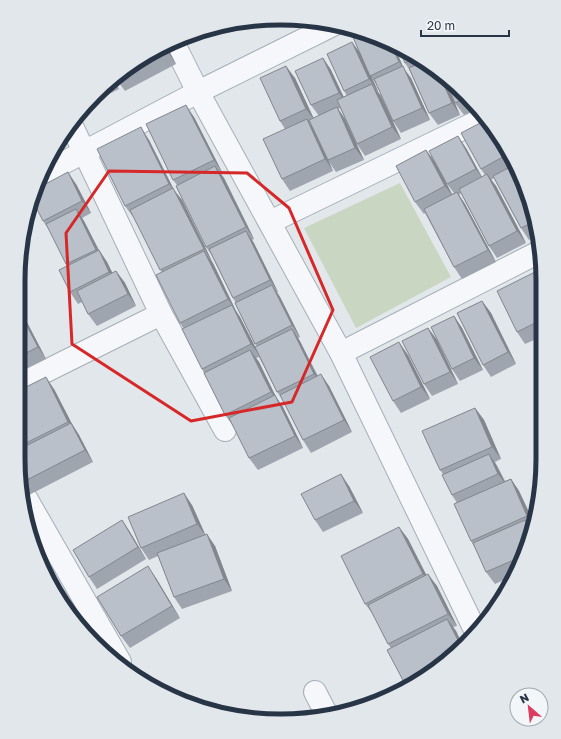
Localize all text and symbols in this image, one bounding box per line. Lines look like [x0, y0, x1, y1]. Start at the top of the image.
scale bar [421, 12, 509, 38]
text: 20 m [427, 18, 455, 33]
north arrow [509, 687, 549, 727]
text: N [517, 690, 531, 705]

